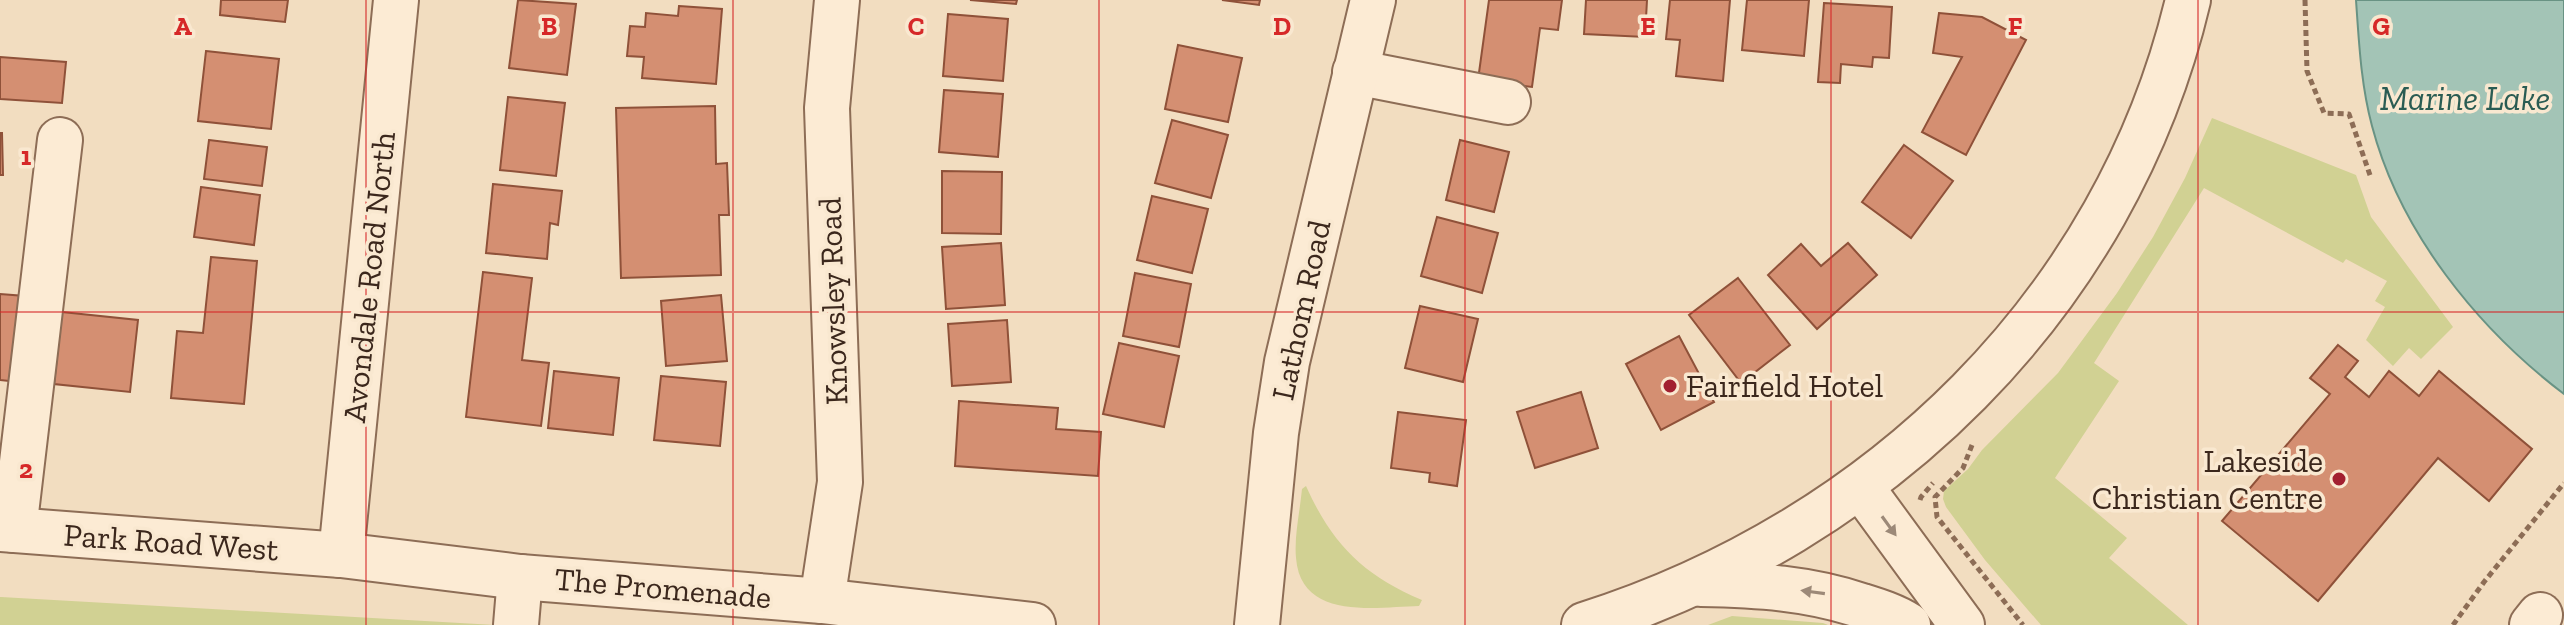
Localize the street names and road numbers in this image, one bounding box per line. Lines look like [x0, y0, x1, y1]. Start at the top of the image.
street label: Avondale Road North [335, 130, 403, 424]
street label: Knowsley Road [810, 196, 856, 405]
street label: Lathom Road [1263, 216, 1339, 403]
street label: Park Road West [62, 516, 280, 568]
street label: The Promenade [553, 560, 773, 616]

